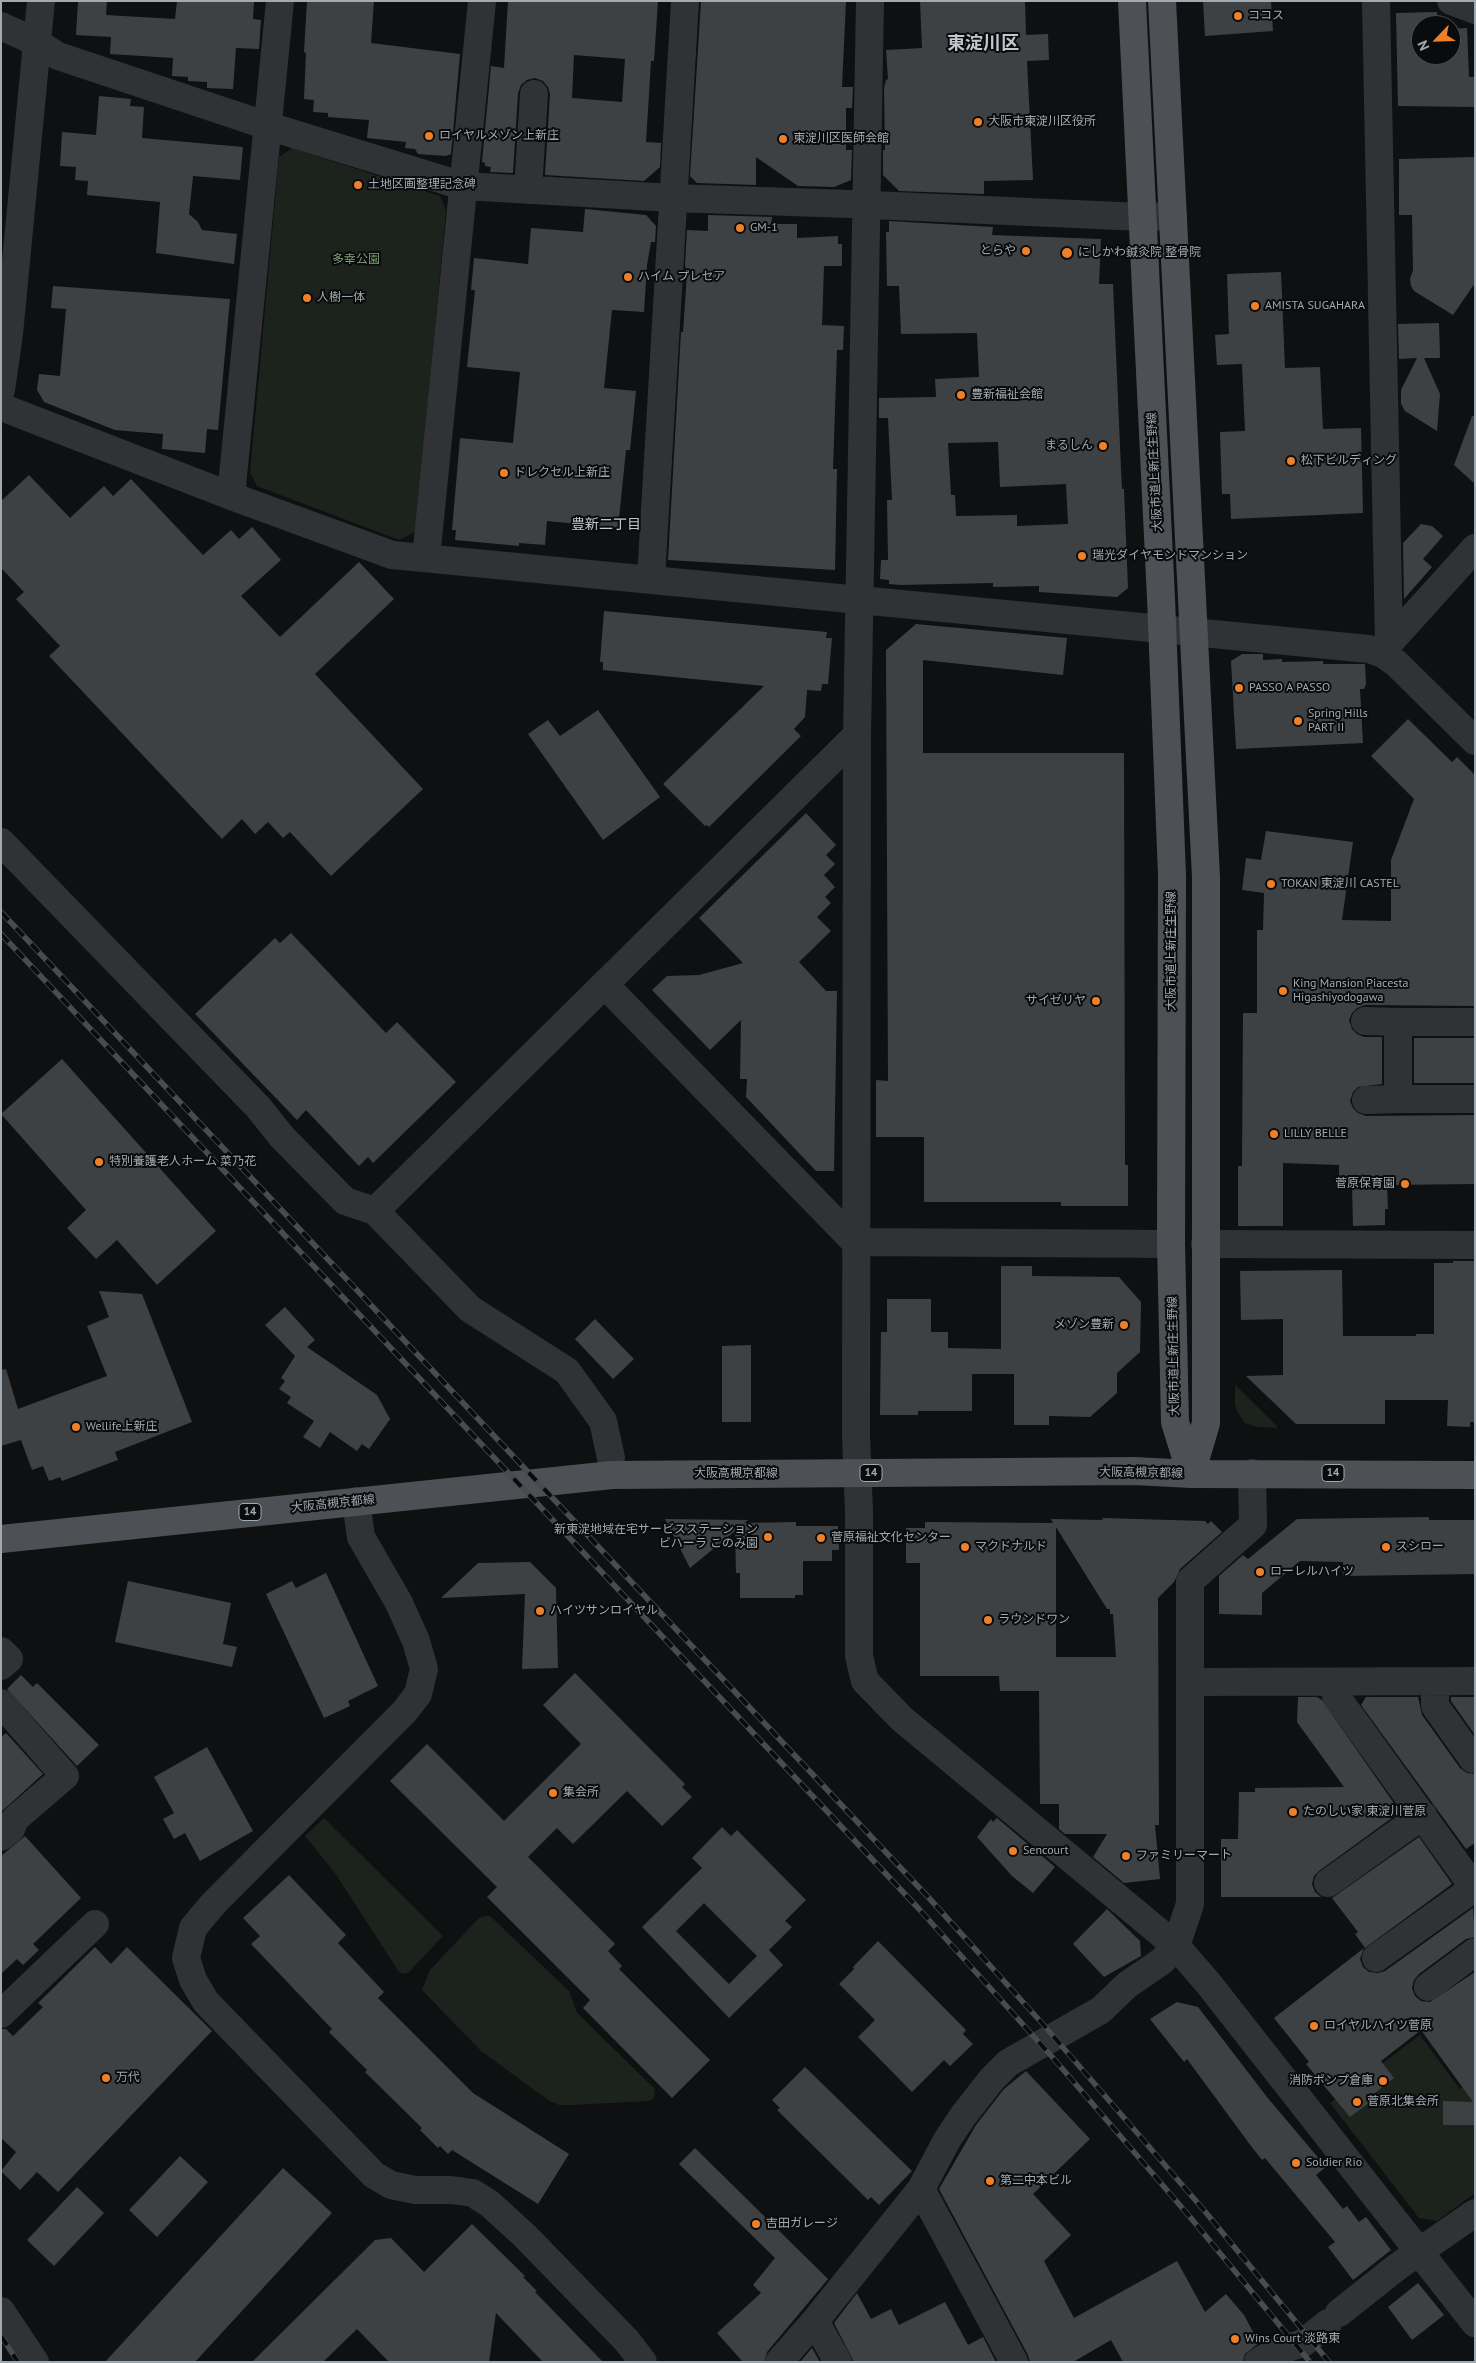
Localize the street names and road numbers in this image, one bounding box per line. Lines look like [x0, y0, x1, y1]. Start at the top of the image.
street label: 大阪市道上新庄生野線 [1145, 412, 1165, 532]
street label: 大阪市道上新庄生野線 [1165, 891, 1179, 1011]
street label: 大阪市道上新庄生野線 [1166, 1296, 1182, 1416]
road number: 14 [860, 1465, 882, 1482]
street label: 大阪高槻京都線 [1099, 1465, 1183, 1481]
road number: 14 [1322, 1465, 1344, 1482]
street label: 大阪高槻京都線 [694, 1467, 778, 1481]
street label: 大阪高槻京都線 [290, 1492, 376, 1516]
road number: 14 [239, 1504, 261, 1520]

